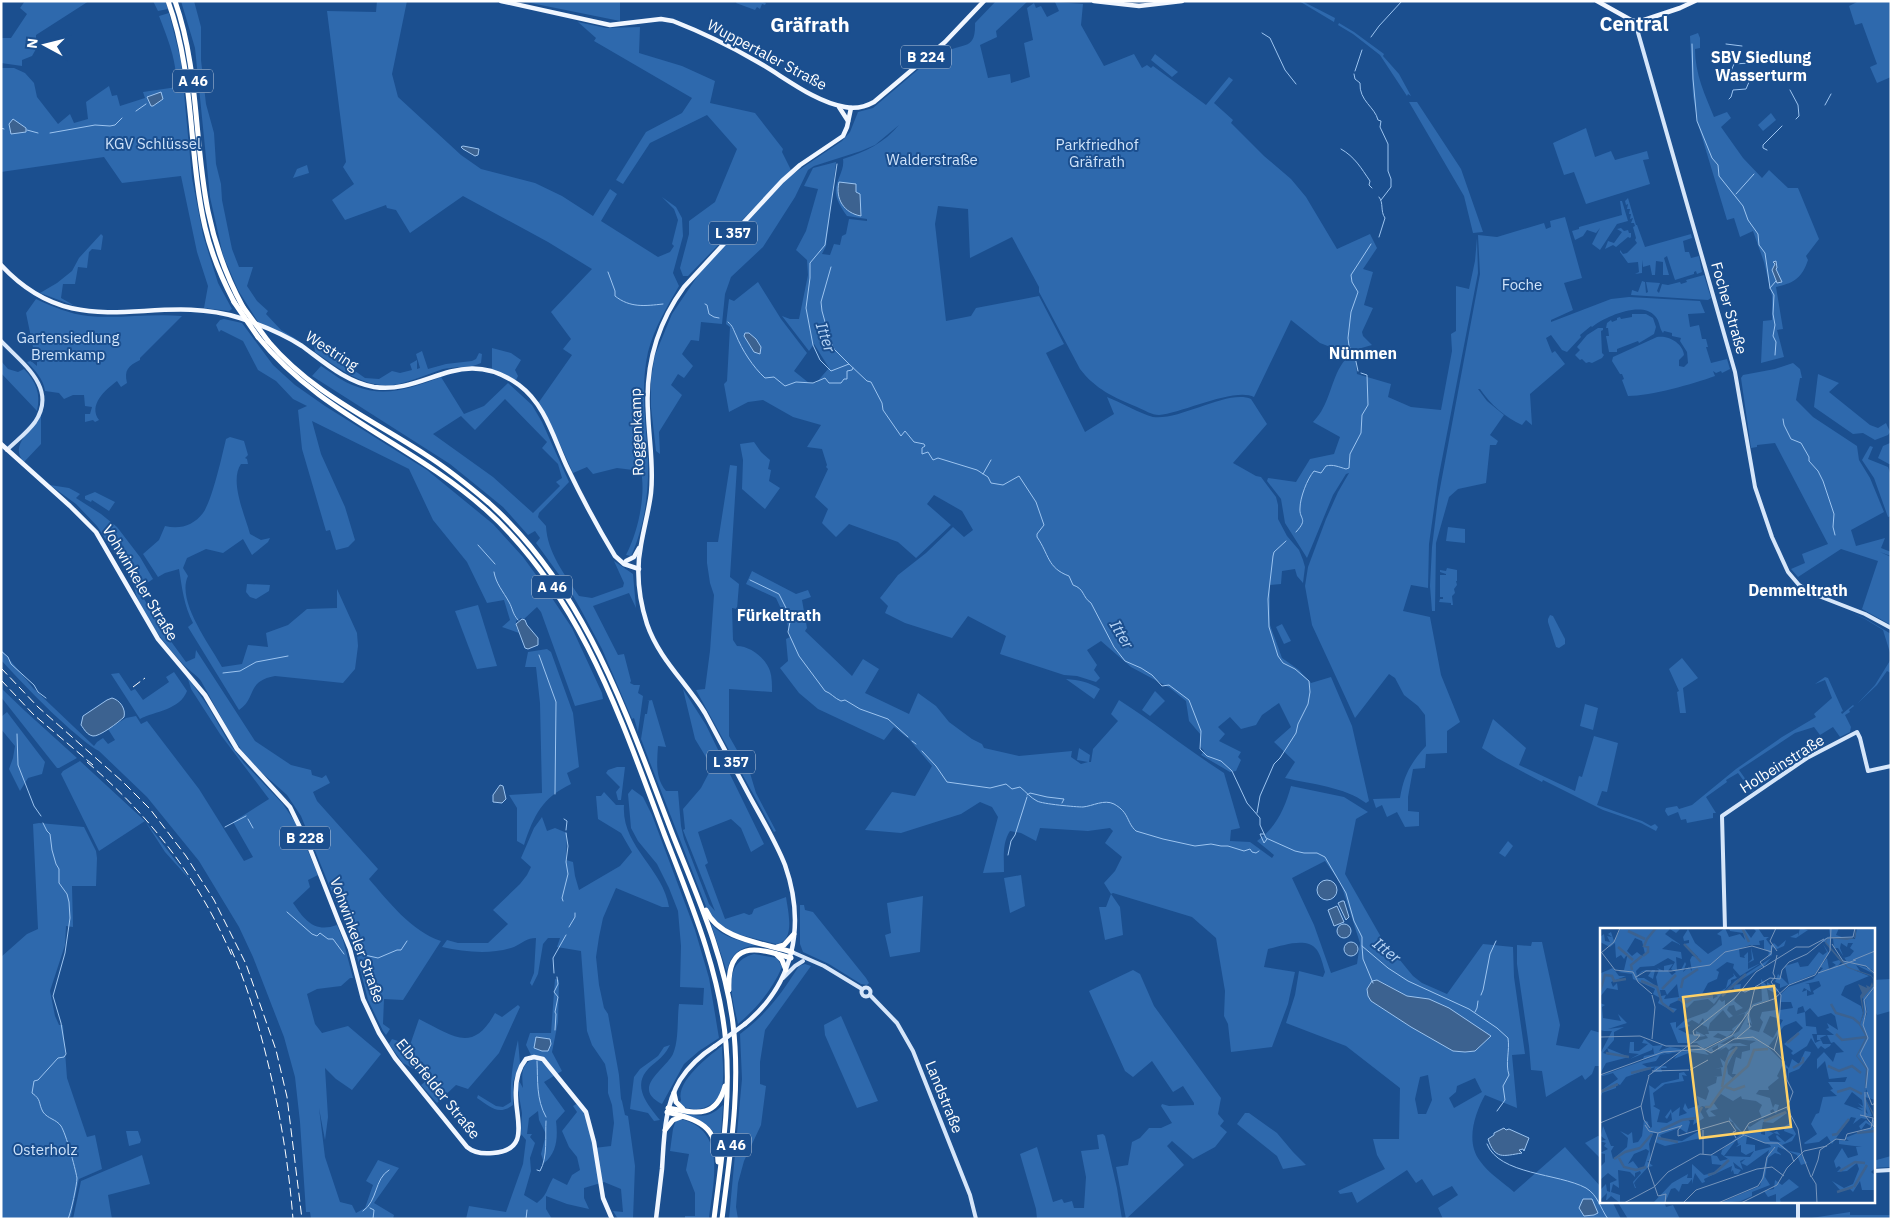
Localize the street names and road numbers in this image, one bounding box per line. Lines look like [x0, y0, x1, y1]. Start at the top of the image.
street label: Wuppertaler Straße [704, 15, 830, 94]
road number: B 224 [901, 46, 951, 68]
road number: A 46 [173, 70, 213, 92]
road number: L 357 [709, 222, 757, 244]
street label: Focher Straße [1707, 260, 1752, 356]
street label: Westring [302, 326, 362, 375]
street label: Roggenkamp [625, 388, 648, 476]
street label: Vohwinkeler Straße [98, 521, 183, 644]
road number: A 46 [532, 576, 572, 598]
street label: Holbeinstraße [1736, 730, 1827, 797]
road number: L 357 [707, 750, 755, 774]
road number: B 228 [280, 826, 330, 850]
street label: Vohwinkeler Straße [326, 875, 389, 1005]
street label: Elberfelder Straße [392, 1035, 485, 1143]
street label: Landstraße [921, 1058, 968, 1136]
road number: A 46 [711, 1134, 751, 1156]

